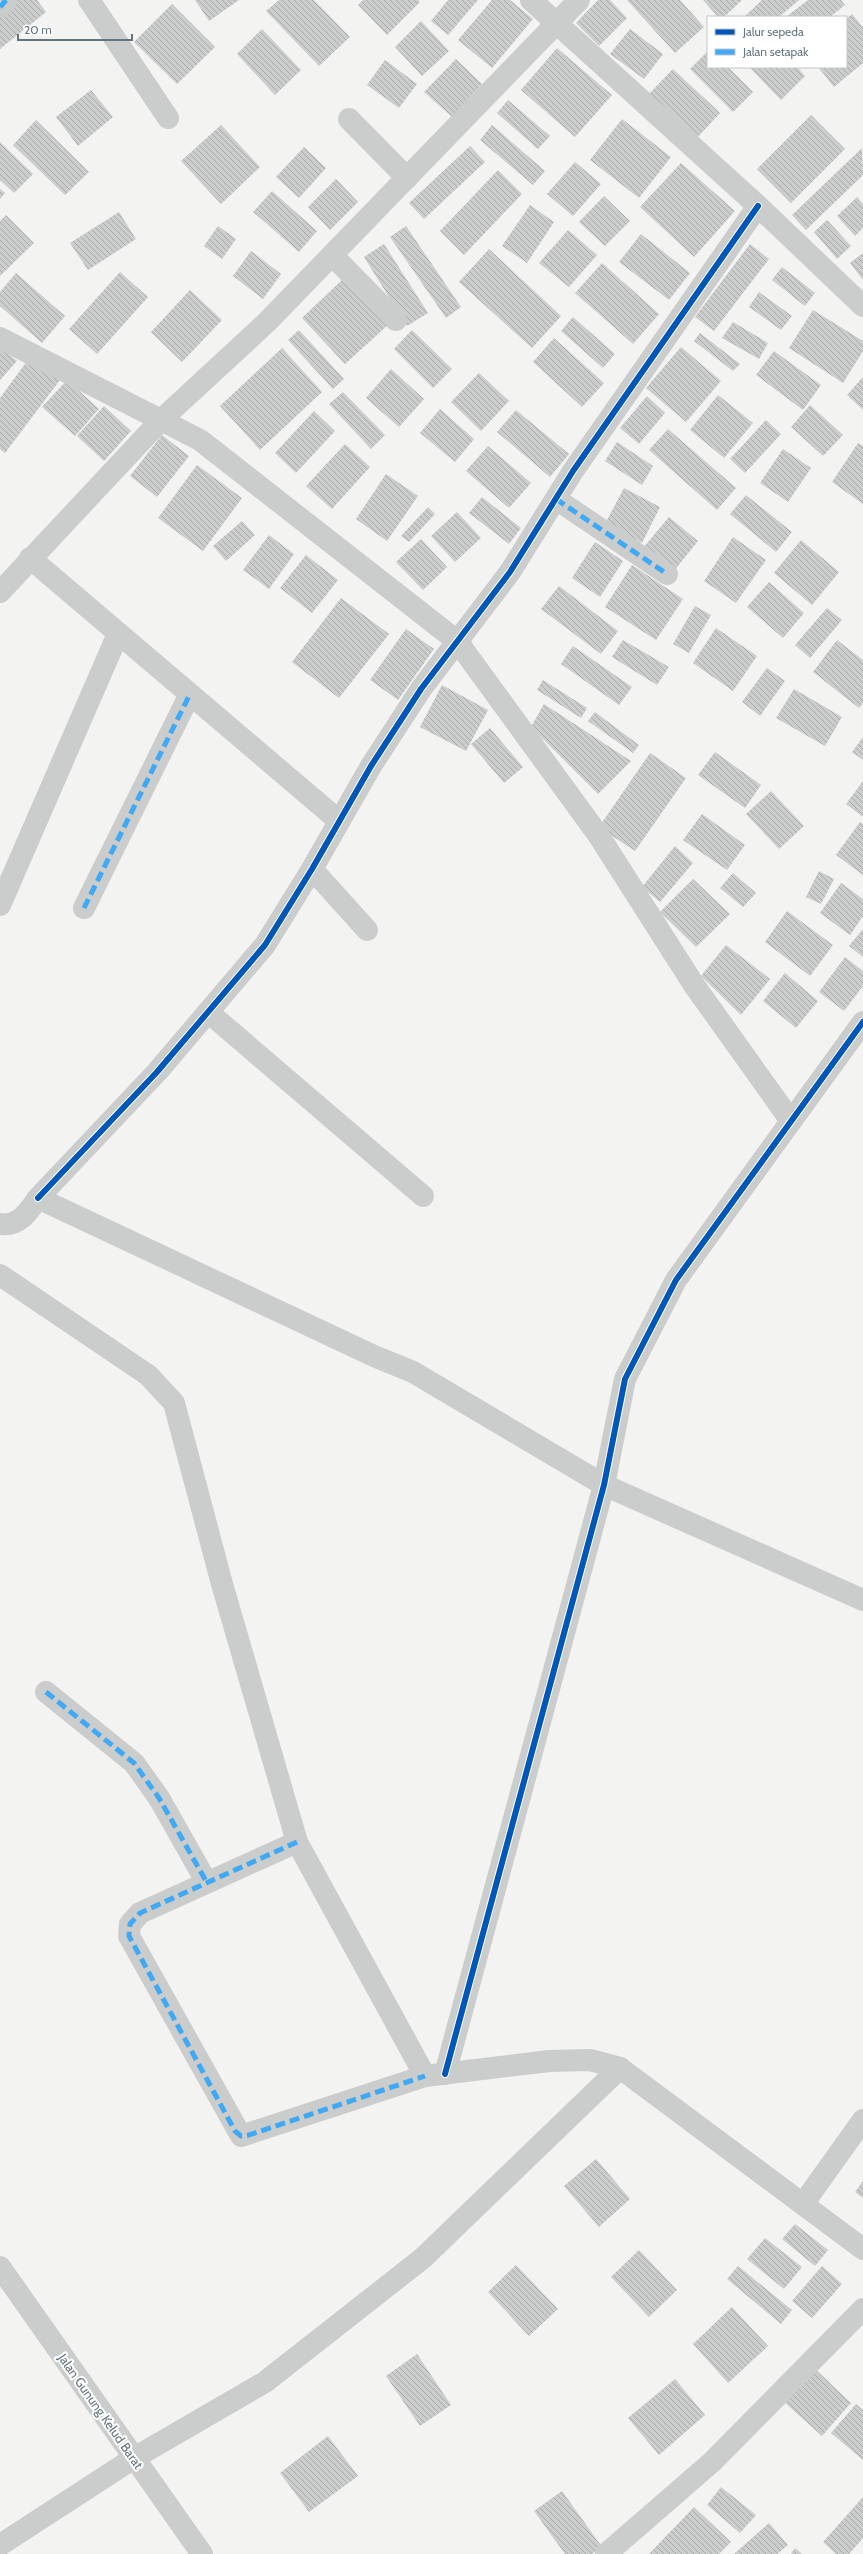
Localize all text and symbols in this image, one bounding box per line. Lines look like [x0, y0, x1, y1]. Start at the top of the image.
scale bar [18, 16, 132, 42]
legend [707, 16, 847, 68]
text: 20 m [24, 22, 52, 37]
text: Jalur sepeda [742, 24, 804, 39]
text: Jalan setapak [742, 44, 809, 59]
street label: Jalan Gunung Kelud Barat [55, 2349, 147, 2472]

